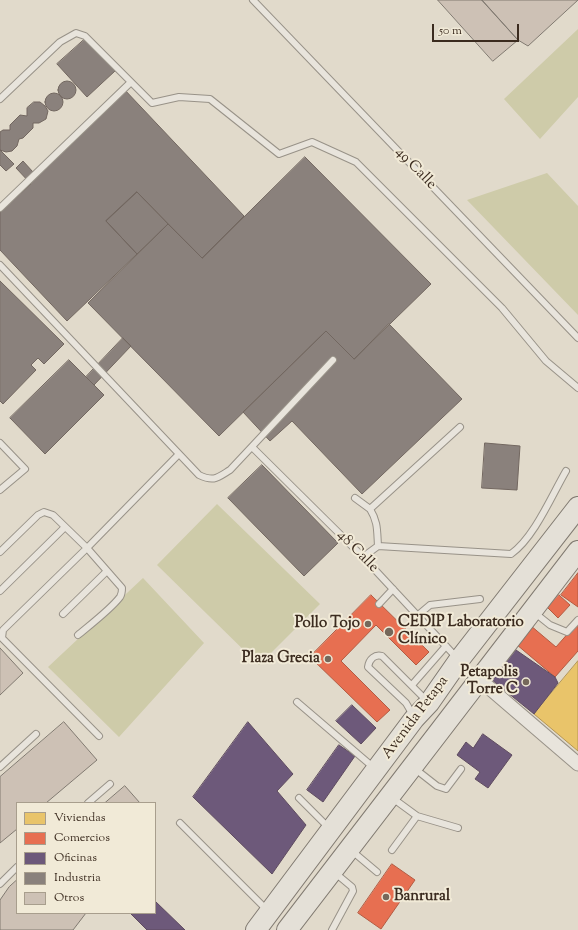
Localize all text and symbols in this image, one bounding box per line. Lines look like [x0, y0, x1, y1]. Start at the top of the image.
scale bar [434, 16, 521, 42]
text: 50 m [439, 22, 462, 40]
street label: 49 Calle [390, 144, 440, 194]
street label: 48 Calle [332, 527, 382, 577]
place label: CEDIP Laboratorio Clínico [398, 614, 524, 649]
place label: Pollo Tojo [295, 615, 360, 633]
marker: Pollo Tojo [363, 619, 373, 629]
marker: CEDIP Laboratorio Clínico [383, 626, 395, 638]
place label: Plaza Grecia [242, 650, 320, 668]
marker: Plaza Grecia [323, 654, 333, 664]
place label: Petapolis Torre C [461, 664, 518, 699]
street label: Avenida Petapa [379, 673, 453, 763]
marker: Petapolis Torre C [521, 677, 531, 687]
legend [16, 802, 156, 914]
text: Viviendas [54, 809, 106, 827]
text: Comercios [54, 829, 110, 847]
text: Oficinas [54, 849, 97, 867]
text: Industria [54, 869, 101, 887]
place label: Banrural [394, 888, 450, 906]
text: Otros [54, 889, 84, 907]
marker: Banrural [381, 892, 391, 902]

